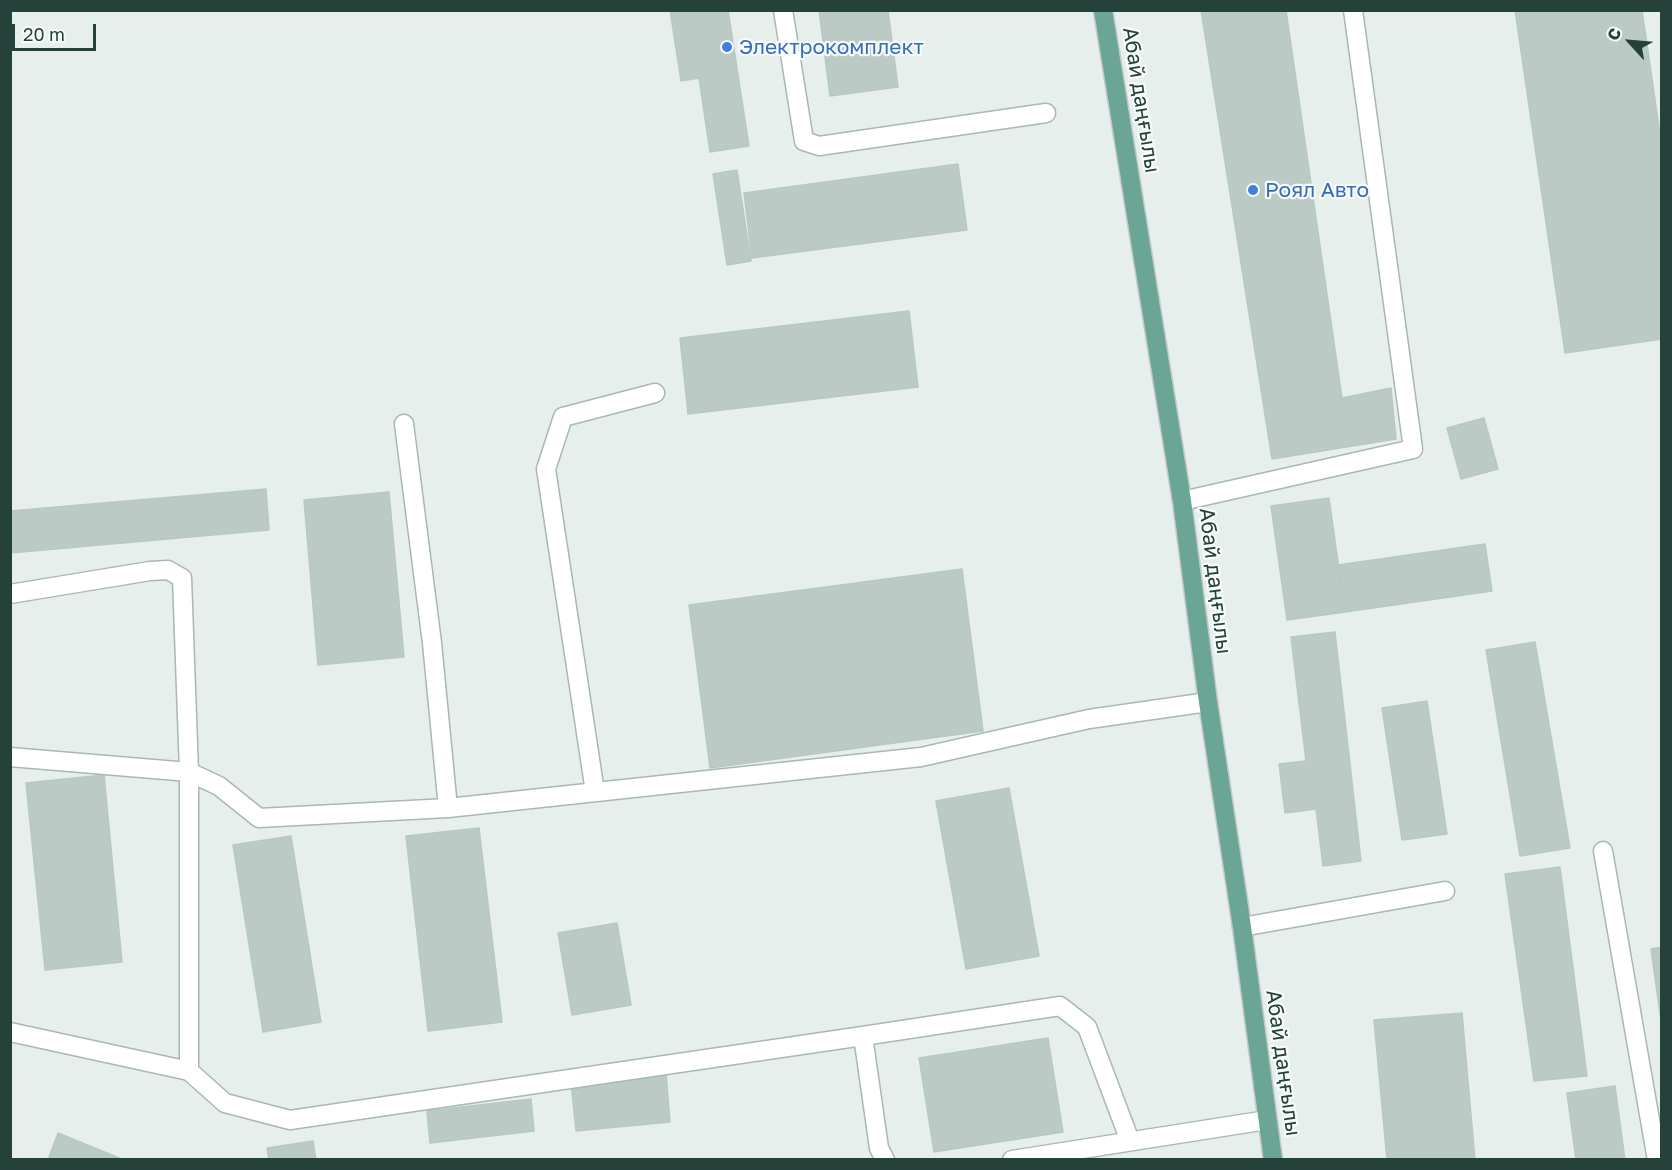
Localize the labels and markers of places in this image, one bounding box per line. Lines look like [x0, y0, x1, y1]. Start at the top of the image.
place label: Электрокомплект [739, 34, 924, 60]
marker: Электрокомплект [720, 40, 734, 54]
place label: Роял Авто [1265, 177, 1369, 203]
marker: Роял Авто [1246, 183, 1260, 197]

